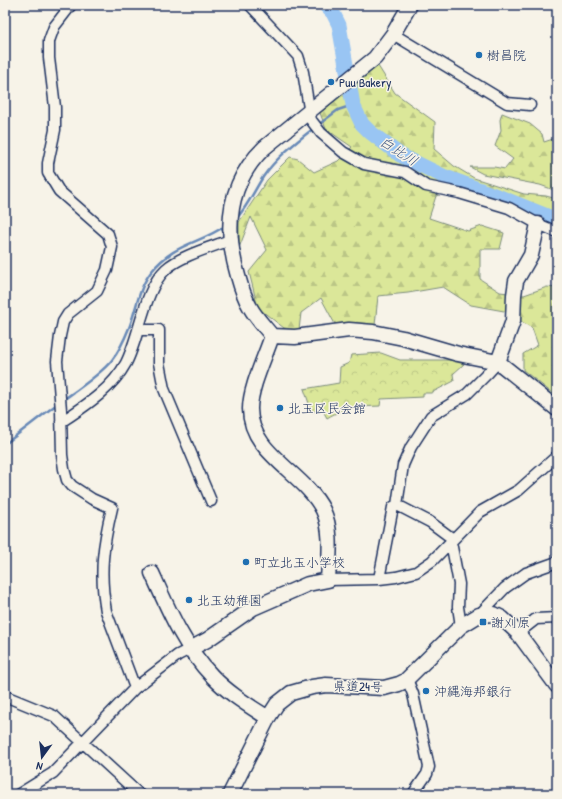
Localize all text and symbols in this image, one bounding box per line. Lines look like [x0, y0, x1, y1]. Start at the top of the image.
place label: 樹昌院 [487, 46, 526, 64]
marker: 樹昌院 [474, 50, 484, 60]
place label: Puu Bakery [339, 73, 392, 91]
marker: Puu Bakery [326, 77, 336, 87]
water label: 白比川 [376, 131, 422, 170]
place label: 北玉区民会館 [288, 399, 366, 417]
marker: 北玉区民会館 [275, 403, 285, 413]
place label: 町立北玉小学校 [254, 553, 345, 571]
marker: 町立北玉小学校 [241, 557, 251, 567]
place label: 北玉幼稚園 [197, 591, 262, 609]
marker: 北玉幼稚園 [184, 595, 194, 605]
place label: 謝刈原 [491, 613, 530, 631]
marker: 謝刈原 [478, 617, 488, 627]
street label: 県道24号 [333, 677, 383, 695]
place label: 沖縄海邦銀行 [434, 682, 512, 700]
marker: 沖縄海邦銀行 [421, 686, 431, 696]
north arrow [22, 737, 62, 777]
text: N [35, 759, 44, 774]

